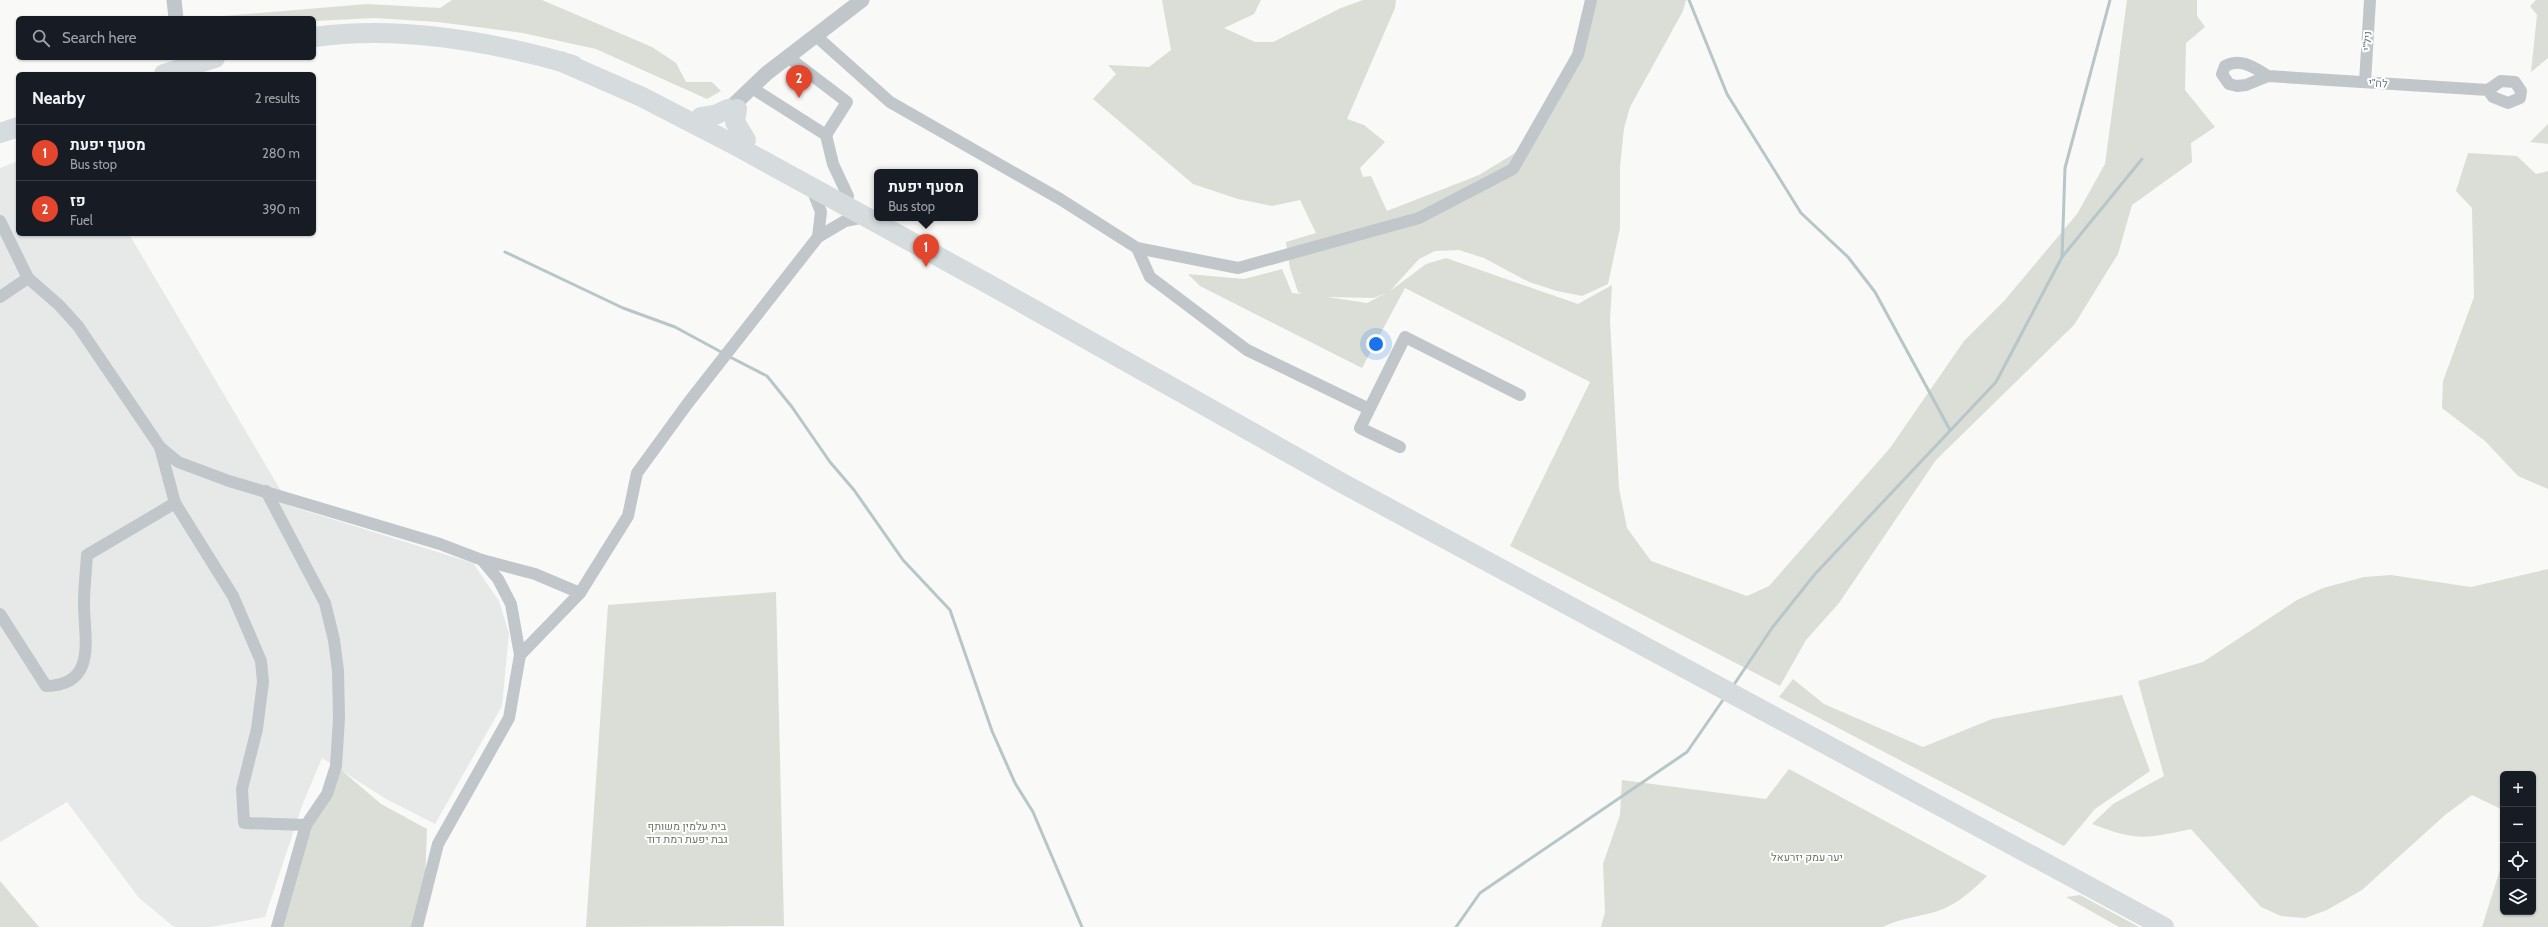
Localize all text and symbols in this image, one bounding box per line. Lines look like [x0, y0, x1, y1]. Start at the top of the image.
search box [16, 16, 316, 60]
icon: search [30, 27, 52, 49]
text: Search here [62, 29, 137, 47]
street label: ניל"י [2359, 31, 2375, 51]
pin: 2 [786, 65, 812, 98]
street label: לח"י [2368, 75, 2388, 91]
text: Nearby [32, 88, 85, 108]
text: 2 results [255, 90, 300, 106]
text: מסעף יפעת [70, 136, 146, 154]
text: 1 [43, 145, 47, 161]
text: 280 m [262, 145, 300, 161]
text: Bus stop [70, 156, 117, 172]
popup [874, 169, 978, 221]
text: מסעף יפעת [888, 178, 964, 196]
text: פז [70, 192, 86, 210]
text: Bus stop [888, 198, 935, 214]
text: 2 [42, 201, 48, 217]
text: 390 m [262, 201, 300, 217]
text: Fuel [70, 212, 93, 228]
pin: 1 [913, 234, 939, 267]
your location [1366, 334, 1386, 354]
map controls [2500, 771, 2536, 915]
button: + [2500, 771, 2536, 807]
button: − [2500, 807, 2536, 843]
park label: בית עלמין משותף גבת יפעת רמת דוד [646, 819, 728, 846]
button: locate [2500, 843, 2536, 879]
park label: יער עמק יזרעאל [1771, 850, 1843, 864]
button: layers [2500, 879, 2536, 915]

